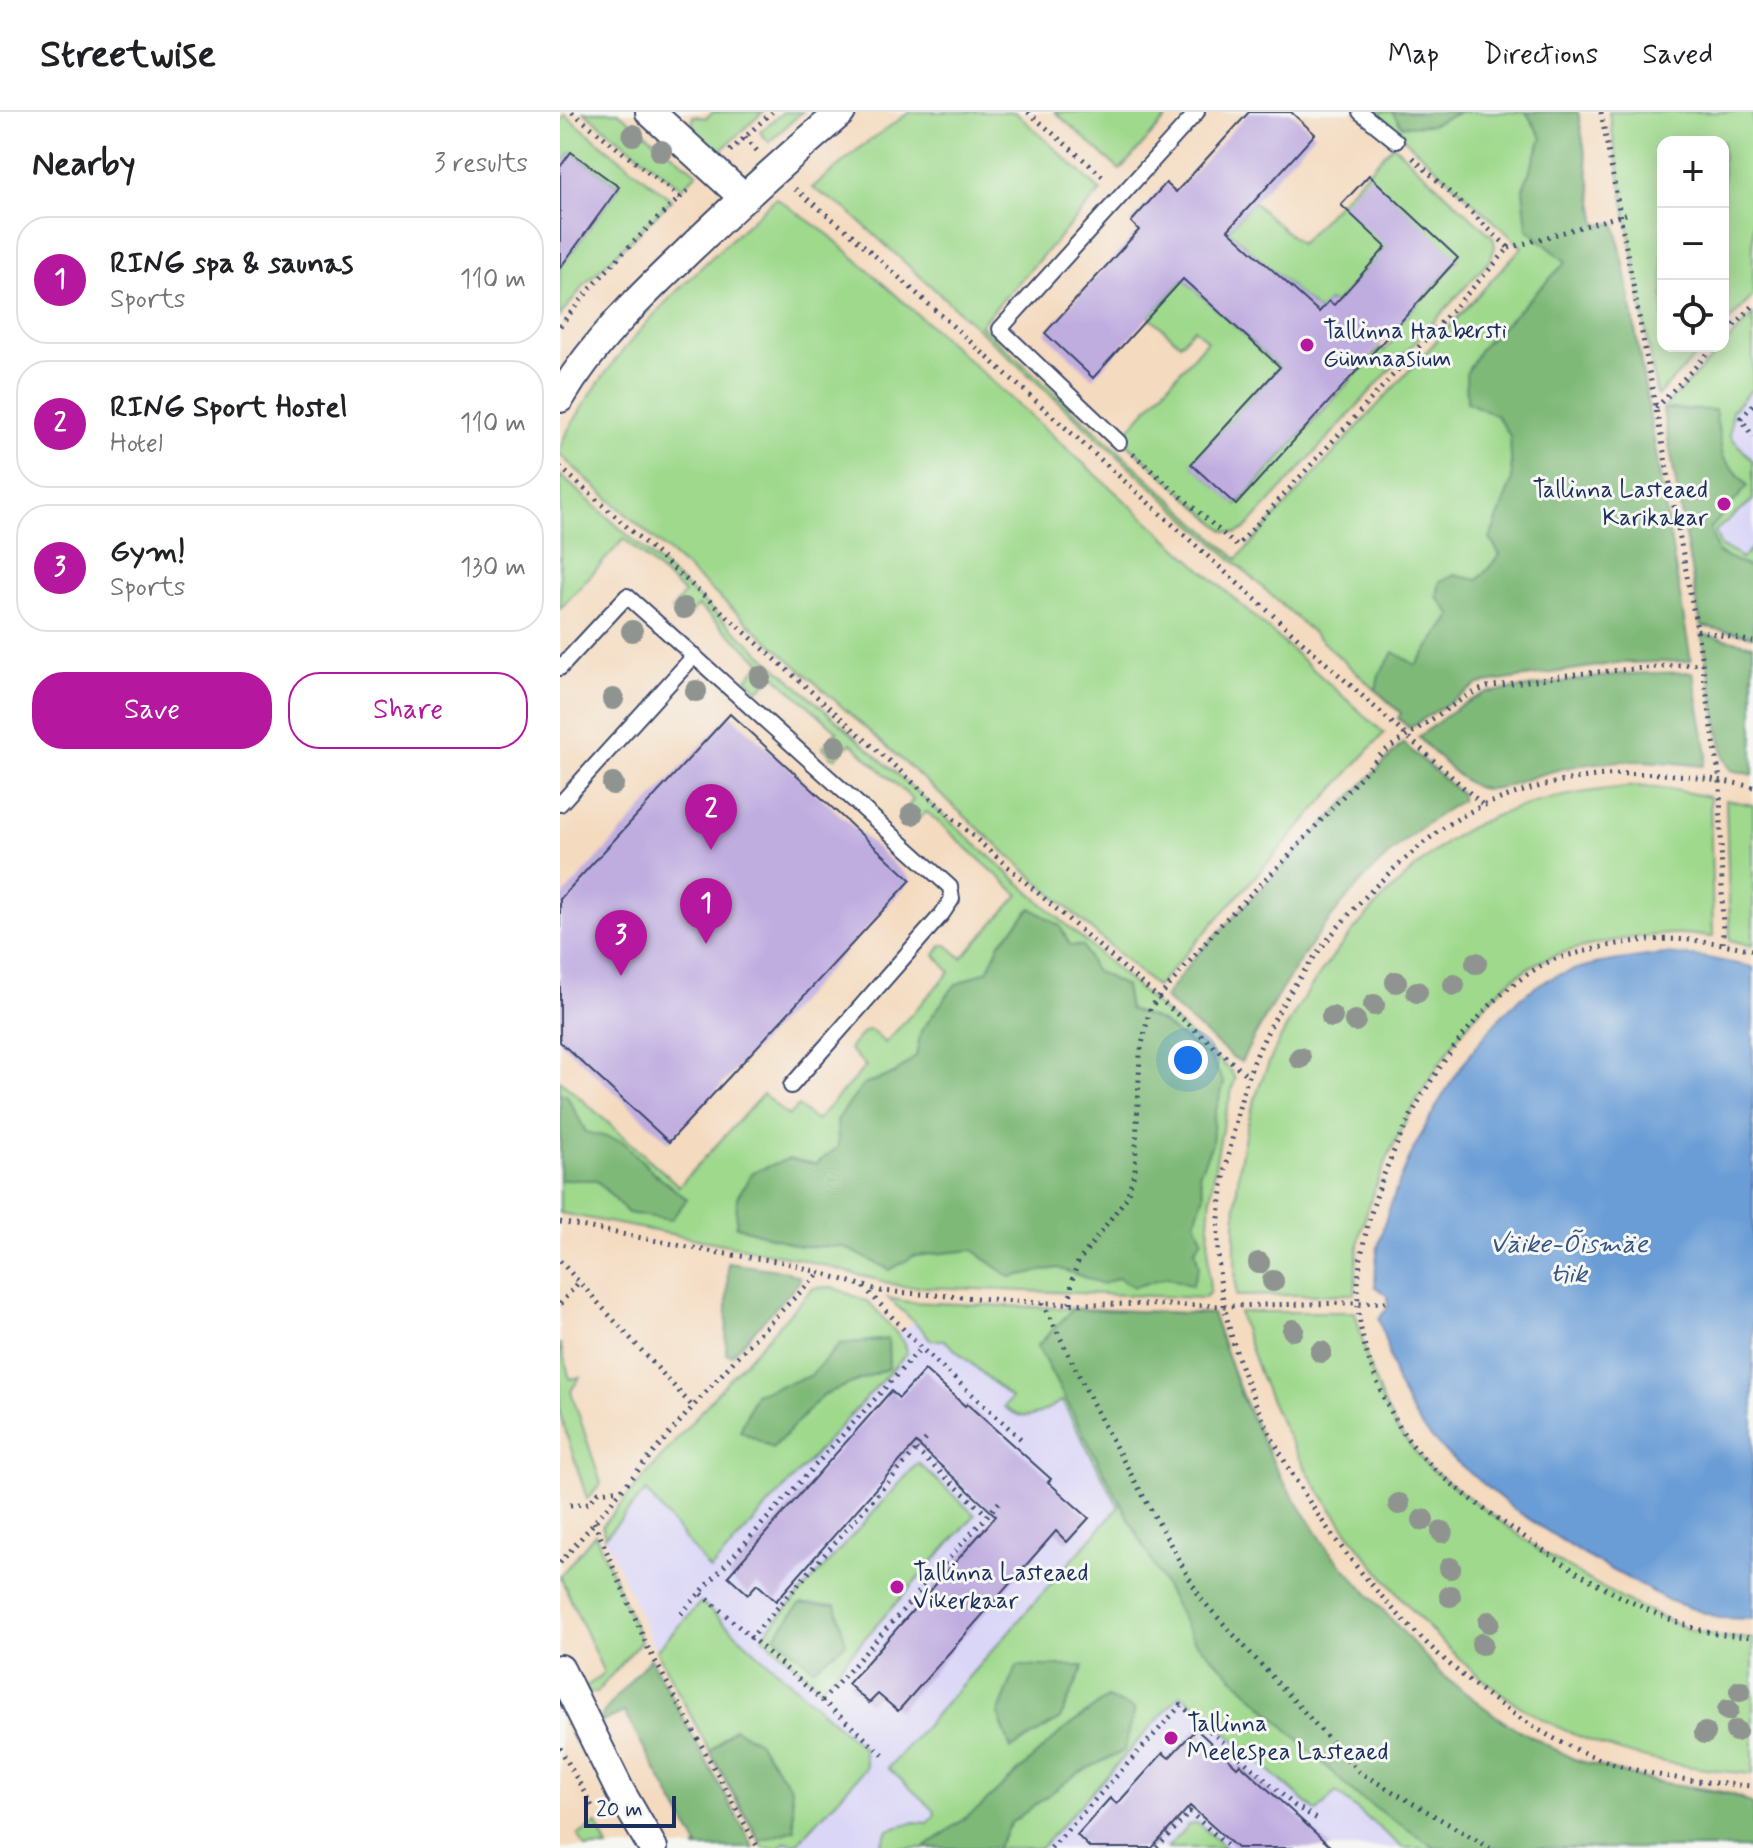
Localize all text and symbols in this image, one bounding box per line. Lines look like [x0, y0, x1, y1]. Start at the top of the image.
text: Streetwise [40, 31, 216, 80]
text: Map [1388, 37, 1439, 74]
text: Directions [1483, 37, 1598, 74]
text: Saved [1642, 37, 1713, 74]
map controls [1657, 136, 1729, 352]
button: + [1657, 136, 1729, 208]
text: Nearby [32, 142, 136, 187]
text: 3 results [434, 147, 528, 181]
button: − [1657, 208, 1729, 280]
text: RING spa & saunas [110, 244, 353, 283]
text: 1 [54, 263, 66, 297]
text: 110 m [460, 263, 526, 297]
button: locate [1657, 280, 1729, 352]
text: Sports [110, 283, 185, 317]
place label: Tallinna Haabersti Gümnaasium [1323, 316, 1507, 375]
marker: Tallinna Haabersti Gümnaasium [1298, 336, 1316, 354]
text: RING Sport Hostel [110, 388, 347, 427]
text: 2 [54, 407, 66, 441]
text: 110 m [460, 407, 526, 441]
text: Hotel [110, 427, 163, 461]
place label: Tallinna Lasteaed Karikakar [1532, 475, 1708, 534]
marker: Tallinna Lasteaed Karikakar [1715, 495, 1733, 513]
text: Gym! [110, 532, 186, 571]
text: 3 [54, 551, 66, 585]
text: 130 m [460, 551, 526, 585]
text: Sports [110, 571, 185, 605]
button: Save [32, 672, 272, 749]
button: Share [288, 672, 528, 749]
pin: 2 [685, 784, 737, 850]
pin: 1 [680, 878, 732, 944]
pin: 3 [595, 910, 647, 976]
your location [1168, 1040, 1208, 1080]
water label: Väike-Õismäe tiik [1490, 1228, 1649, 1292]
place label: Tallinna Lasteaed Vikerkaar [913, 1558, 1089, 1617]
marker: Tallinna Lasteaed Vikerkaar [888, 1578, 906, 1596]
place label: Tallinna Meelespea Lasteaed [1187, 1709, 1389, 1768]
marker: Tallinna Meelespea Lasteaed [1162, 1729, 1180, 1747]
scale bar [584, 1792, 676, 1828]
text: 20 m [596, 1796, 643, 1824]

